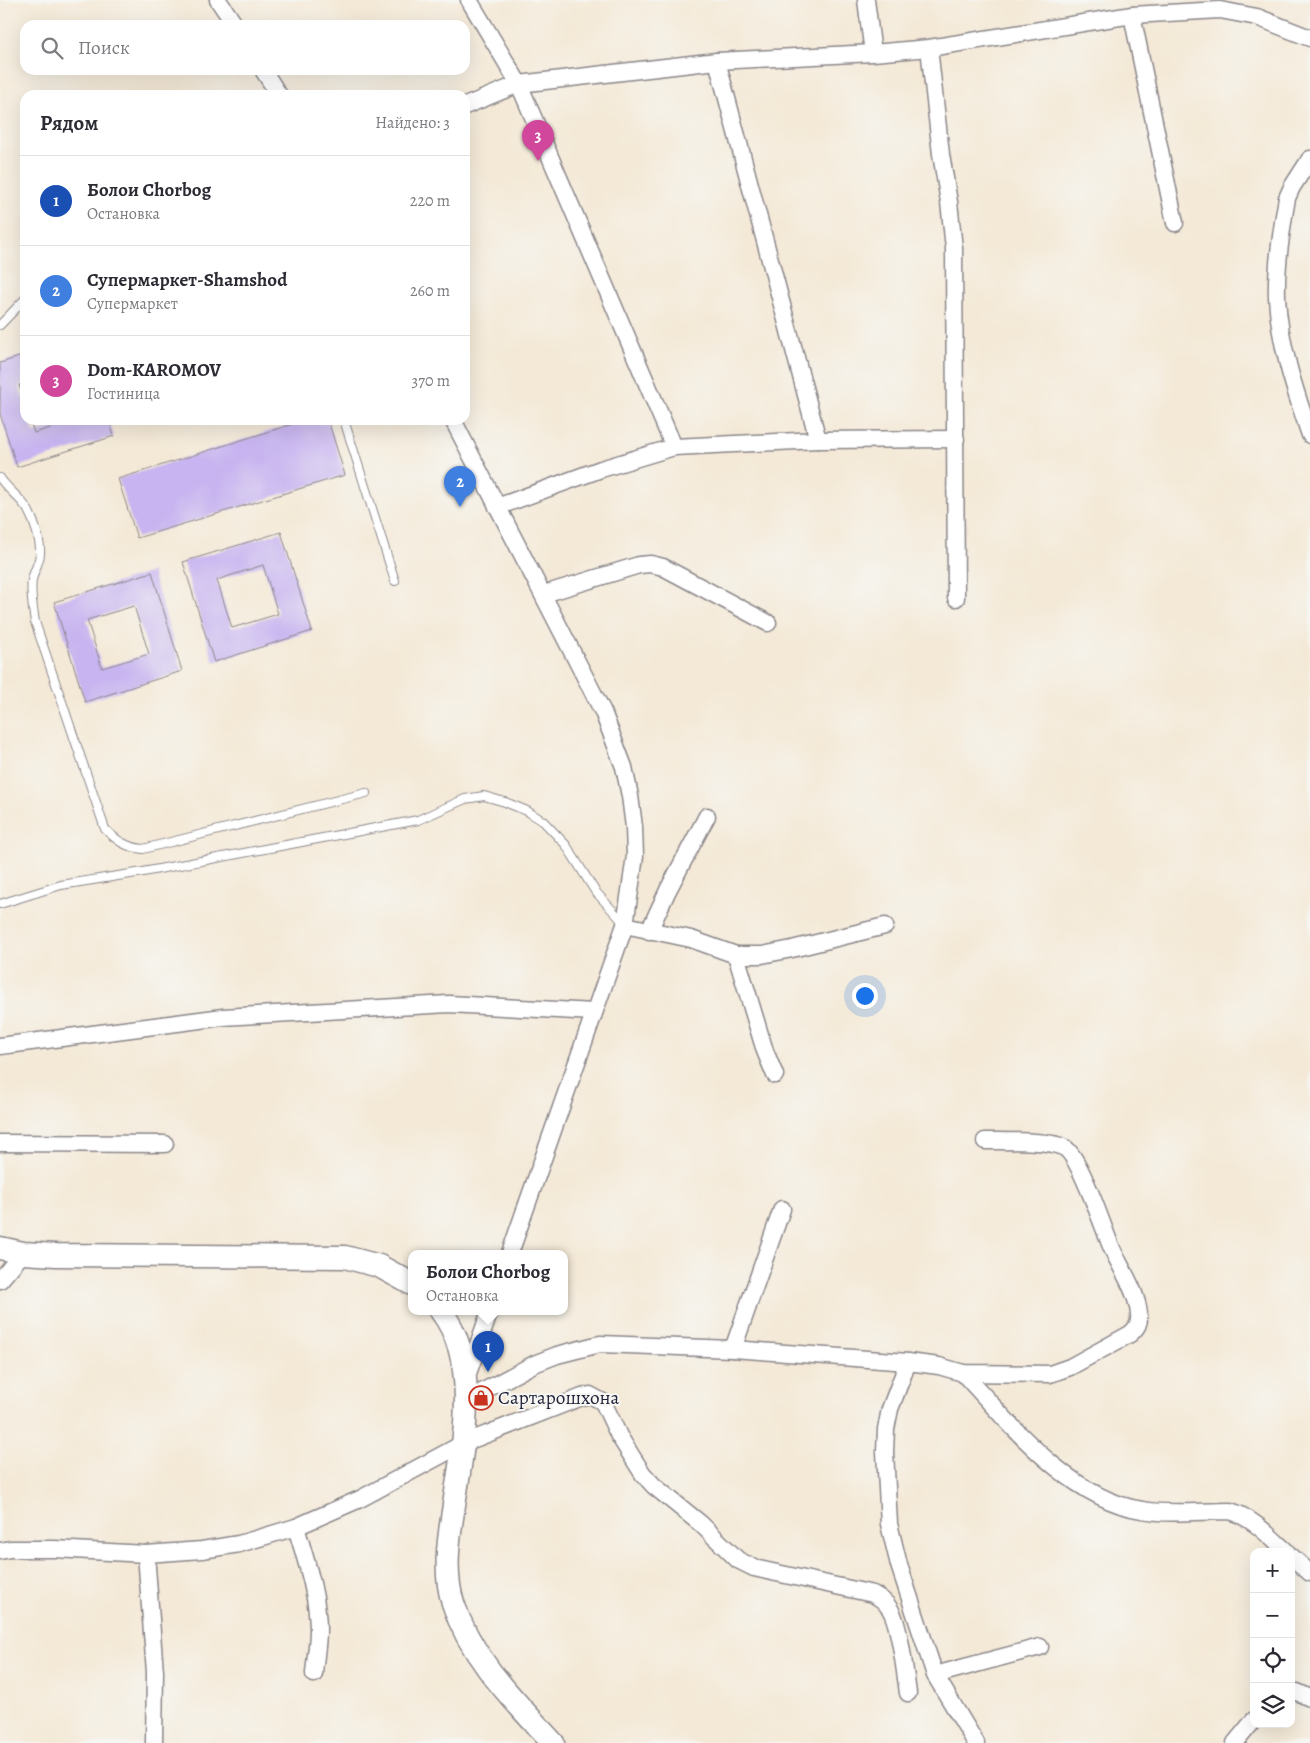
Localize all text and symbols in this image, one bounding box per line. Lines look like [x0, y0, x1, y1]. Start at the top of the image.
search box [20, 20, 470, 75]
icon: search [38, 34, 66, 62]
text: Поиск [78, 35, 130, 61]
text: Рядом [40, 109, 98, 137]
text: Найдено: 3 [375, 112, 450, 134]
pin: 3 [522, 120, 554, 161]
text: Болои Chorbog [87, 177, 211, 203]
text: 1 [53, 190, 59, 212]
text: 220 m [410, 190, 450, 212]
text: Остановка [87, 203, 160, 225]
text: Супермаркет-Shamshod [87, 267, 287, 293]
text: 2 [52, 280, 60, 302]
text: 260 m [410, 280, 450, 302]
text: Супермаркет [87, 293, 178, 315]
text: Dom-KAROMOV [87, 357, 221, 383]
text: 3 [53, 370, 59, 392]
text: 370 m [412, 370, 450, 392]
text: Гостиница [87, 383, 160, 405]
pin: 2 [444, 466, 476, 507]
your location [852, 983, 878, 1009]
popup [408, 1250, 568, 1315]
text: Болои Chorbog [426, 1259, 550, 1285]
text: Остановка [426, 1285, 499, 1307]
pin: 1 [472, 1331, 504, 1372]
shop icon: Сартарошхона [468, 1385, 494, 1411]
place label: Сартарошхона [498, 1385, 620, 1411]
map controls [1250, 1548, 1295, 1728]
button: + [1250, 1548, 1295, 1593]
button: − [1250, 1593, 1295, 1638]
button: locate [1250, 1638, 1295, 1683]
button: layers [1250, 1683, 1295, 1728]

